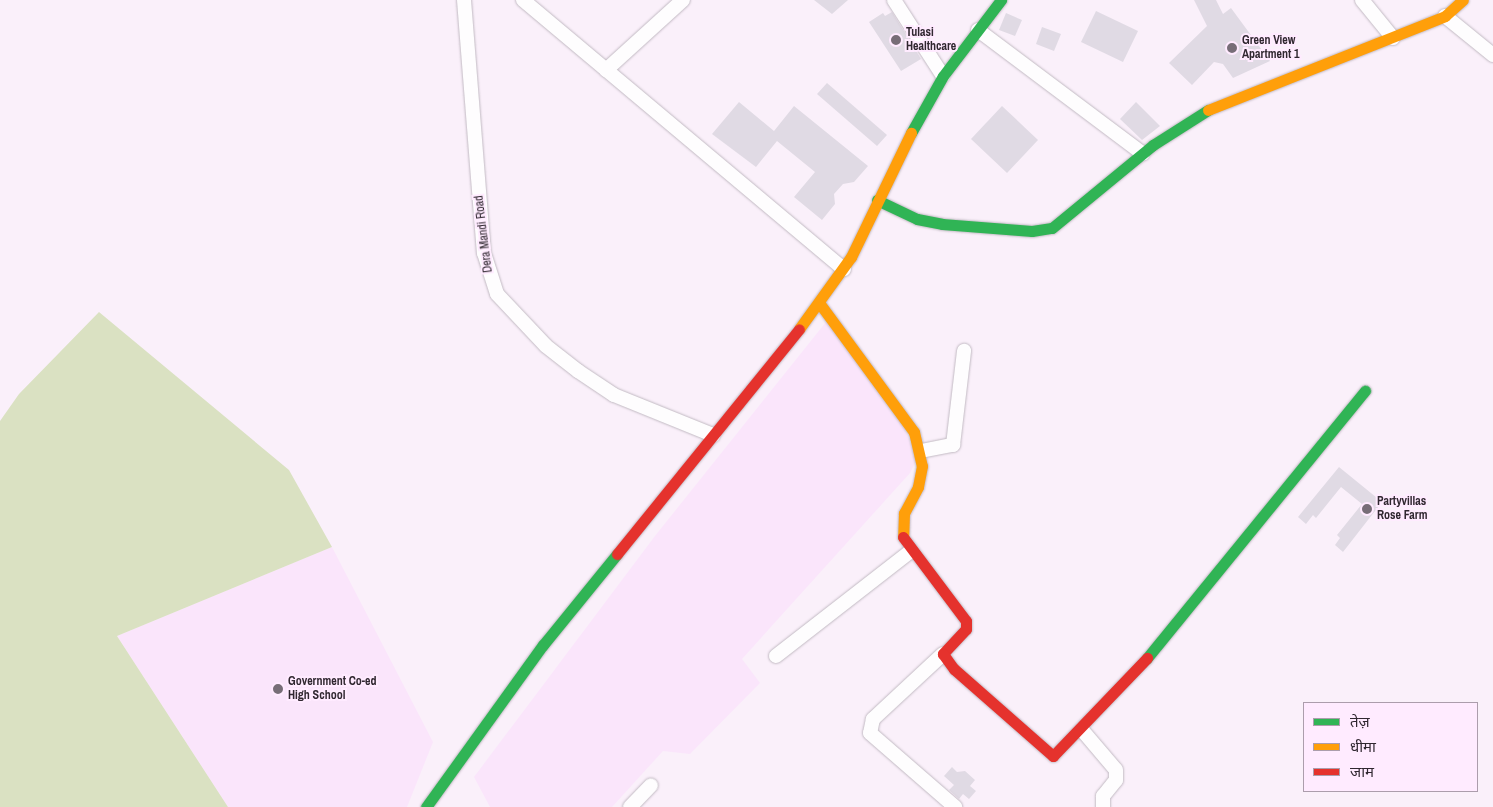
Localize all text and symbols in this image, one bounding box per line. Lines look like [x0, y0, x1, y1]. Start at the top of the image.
place label: Tulasi Healthcare [906, 26, 956, 54]
marker: Tulasi Healthcare [890, 34, 902, 46]
place label: Green View Apartment 1 [1242, 34, 1299, 62]
marker: Green View Apartment 1 [1226, 42, 1238, 54]
street label: Dera Mandi Road [472, 195, 496, 273]
place label: Partyvillas Rose Farm [1377, 495, 1427, 523]
marker: Partyvillas Rose Farm [1361, 503, 1373, 515]
place label: Government Co-ed High School [288, 675, 377, 703]
marker: Government Co-ed High School [272, 683, 284, 695]
legend [1303, 702, 1478, 792]
text: तेज़ [1350, 711, 1370, 732]
text: धीमा [1350, 736, 1376, 757]
text: जाम [1350, 761, 1374, 782]

